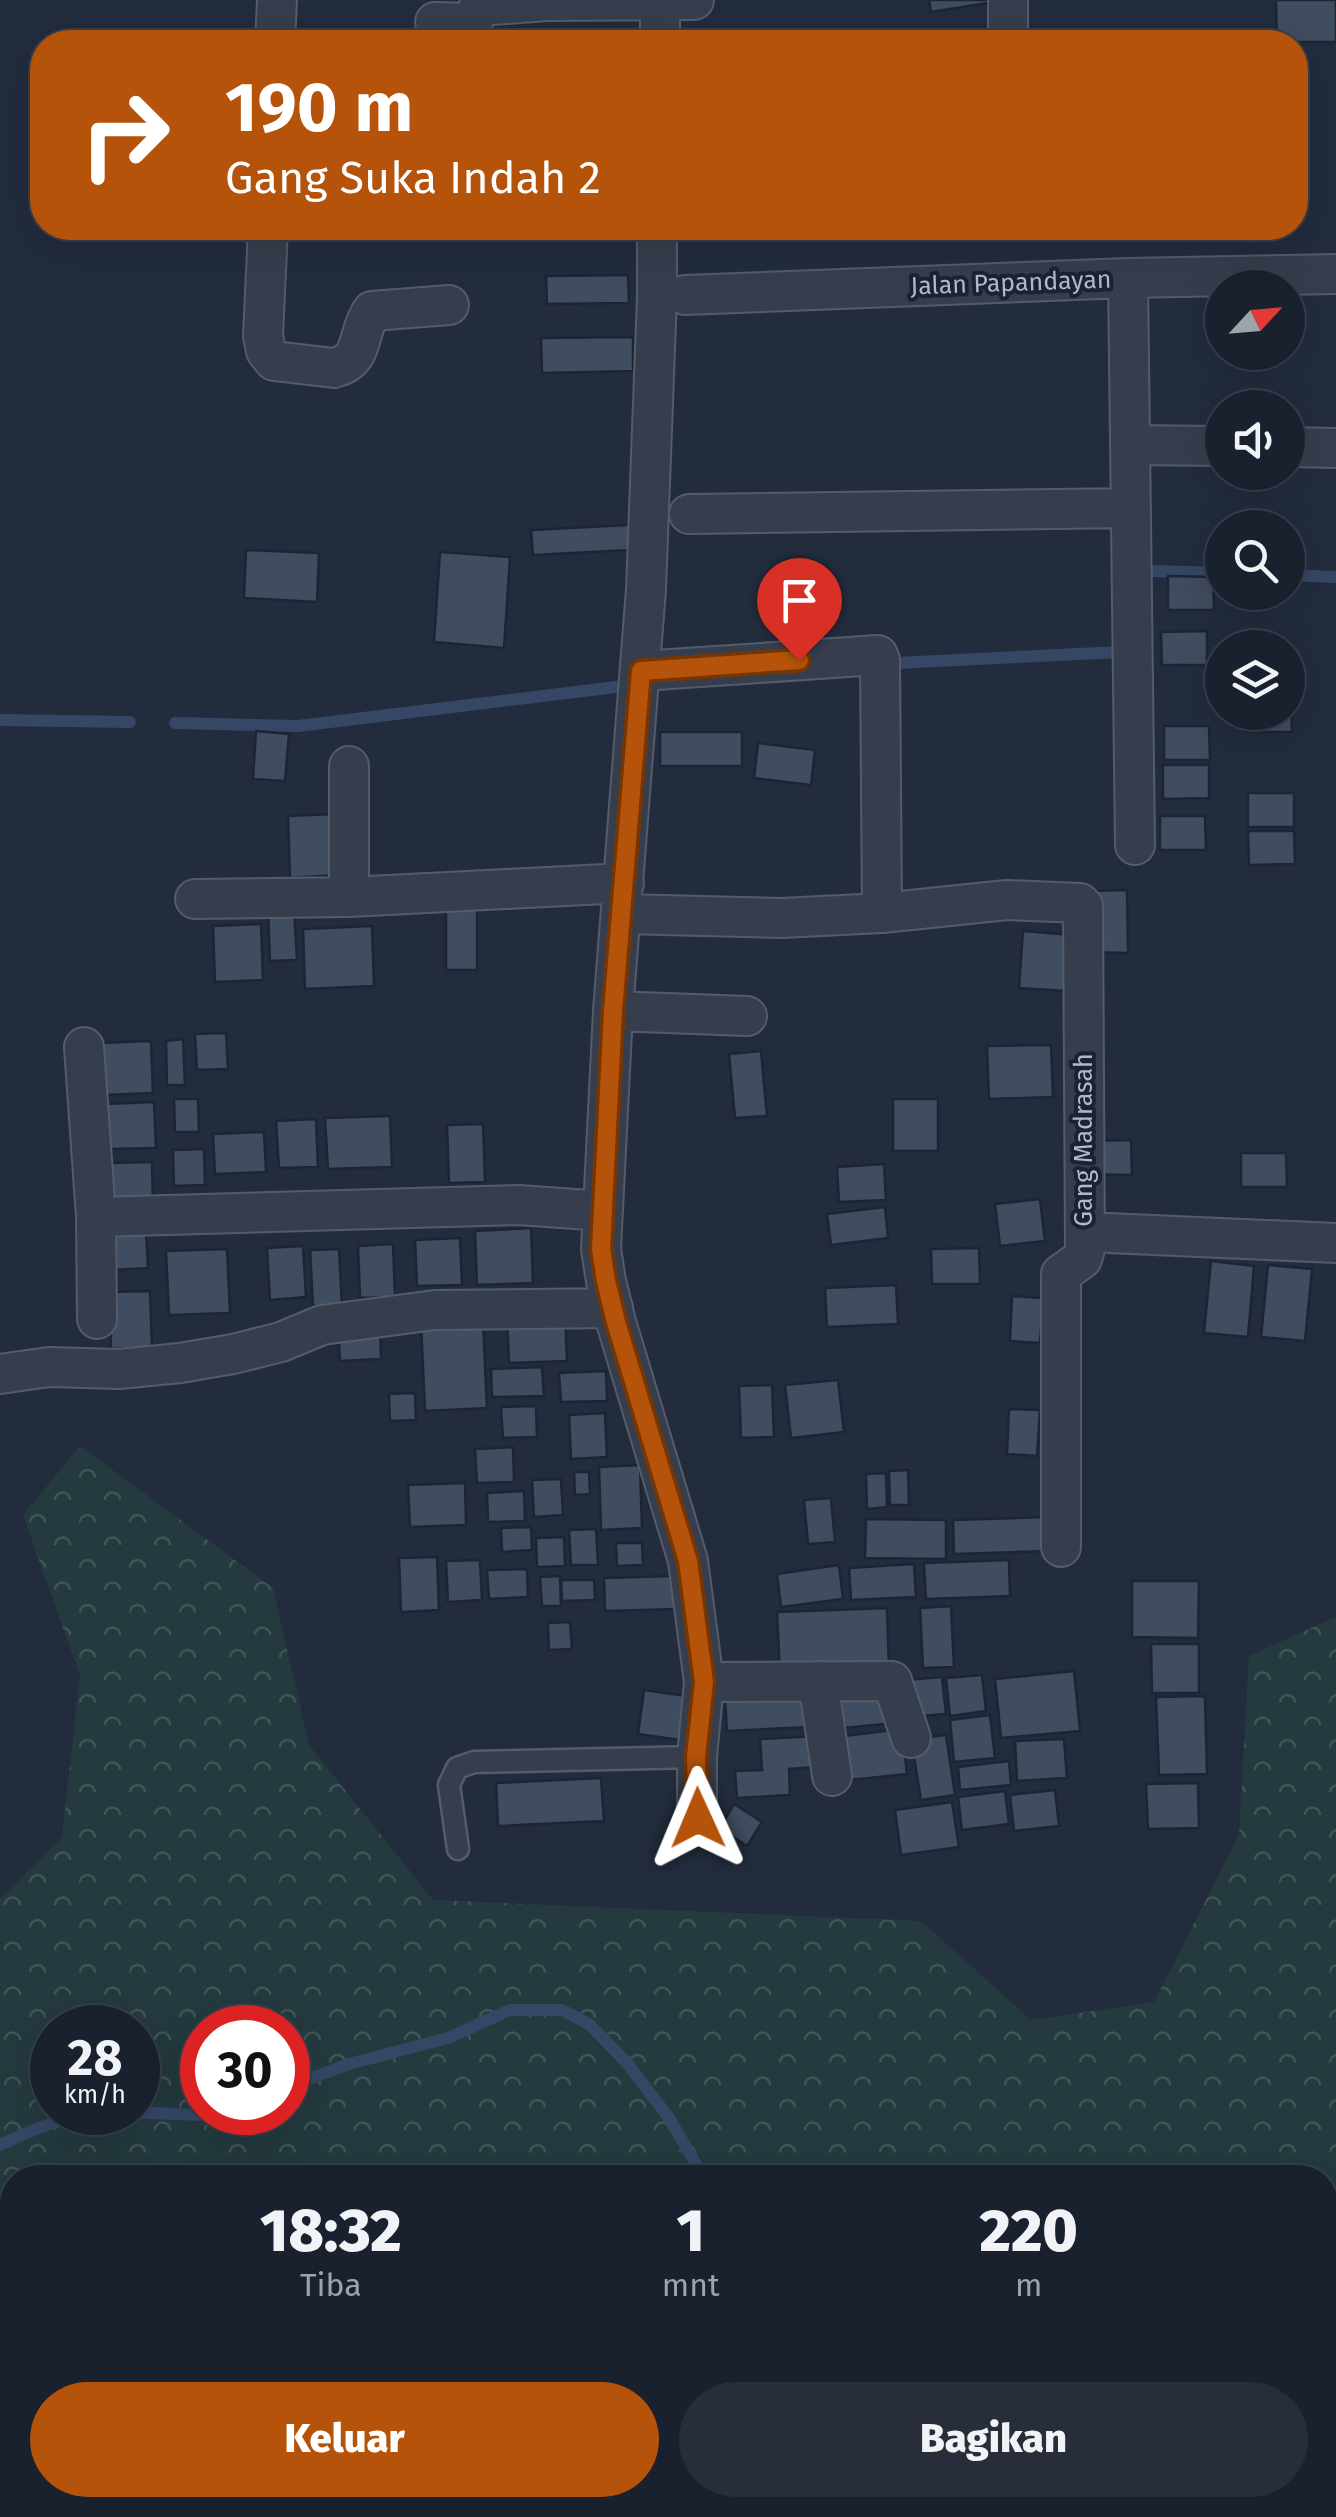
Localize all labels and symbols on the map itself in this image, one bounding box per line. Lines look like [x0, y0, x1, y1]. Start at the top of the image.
street label: Jalan Papandayan [910, 265, 1112, 301]
north arrow [1205, 270, 1305, 370]
pin [757, 558, 842, 661]
street label: Gang Madrasah [1069, 1053, 1099, 1227]
position arrow [646, 1766, 750, 1870]
speed limit sign: 30 [180, 2005, 310, 2135]

